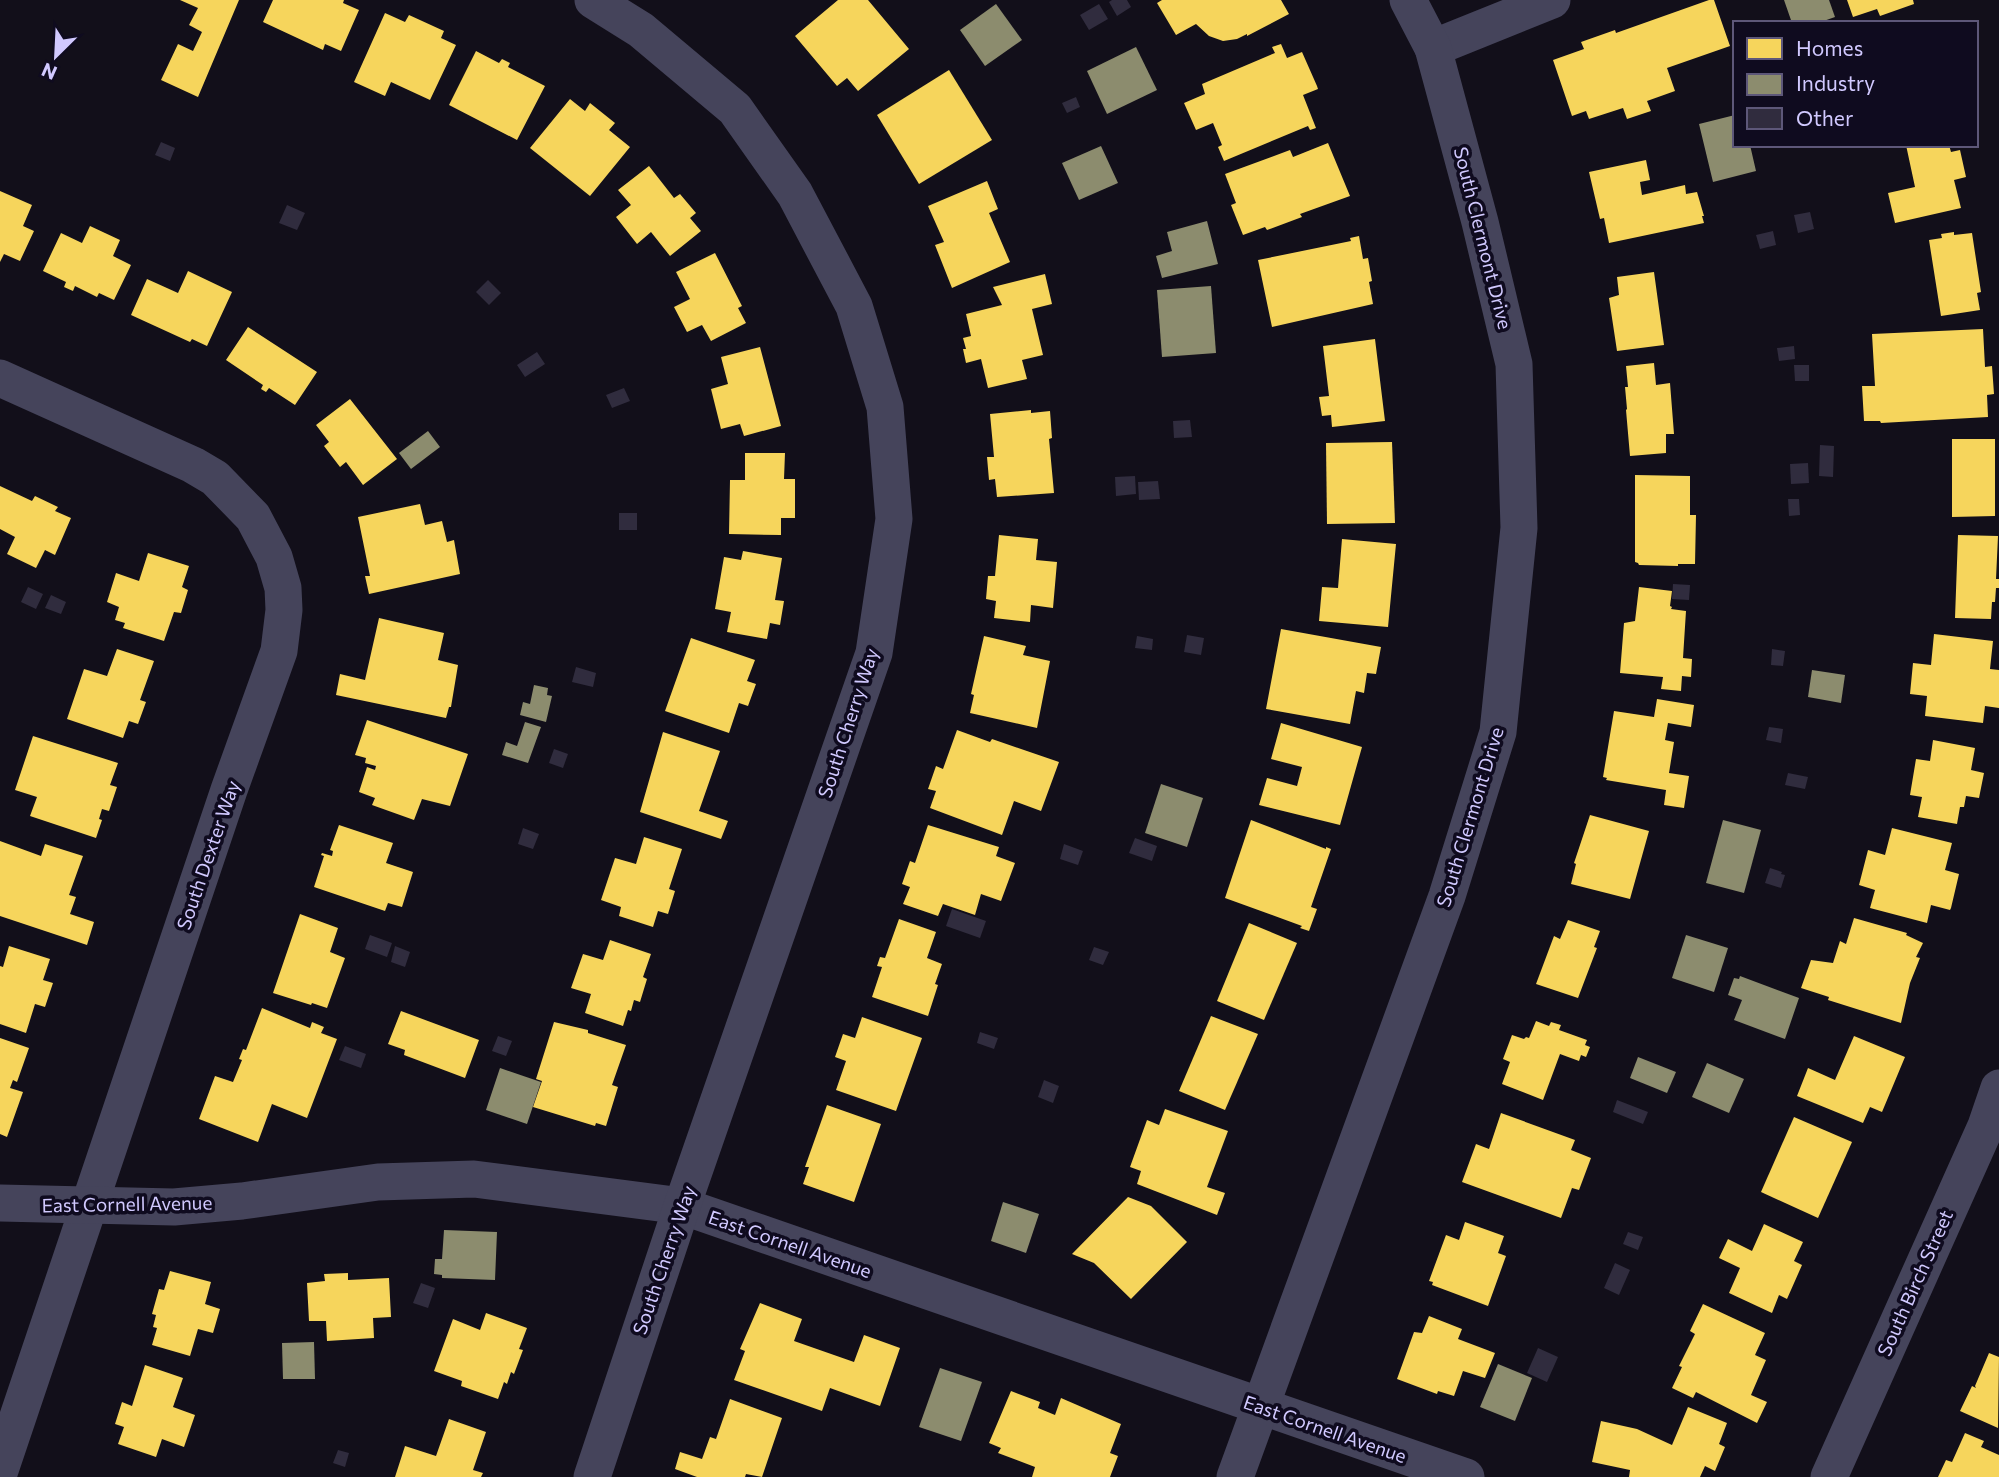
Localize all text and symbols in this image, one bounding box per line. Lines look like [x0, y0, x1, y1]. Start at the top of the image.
north arrow [21, 21, 91, 91]
legend [1733, 21, 1978, 147]
text: Homes [1796, 35, 1863, 60]
text: N [38, 59, 60, 85]
text: Industry [1796, 70, 1875, 95]
text: Other [1796, 105, 1853, 130]
street label: South Clermont Drive [1450, 144, 1517, 331]
street label: South Cherry Way [812, 645, 883, 801]
street label: South Clermont Drive [1431, 724, 1508, 910]
street label: South Dexter Way [171, 777, 244, 933]
street label: South Cherry Way [627, 1182, 700, 1337]
street label: East Cornell Avenue [41, 1191, 213, 1216]
street label: East Cornell Avenue [706, 1205, 875, 1282]
street label: South Birch Street [1872, 1206, 1957, 1359]
street label: East Cornell Avenue [1241, 1390, 1410, 1467]

